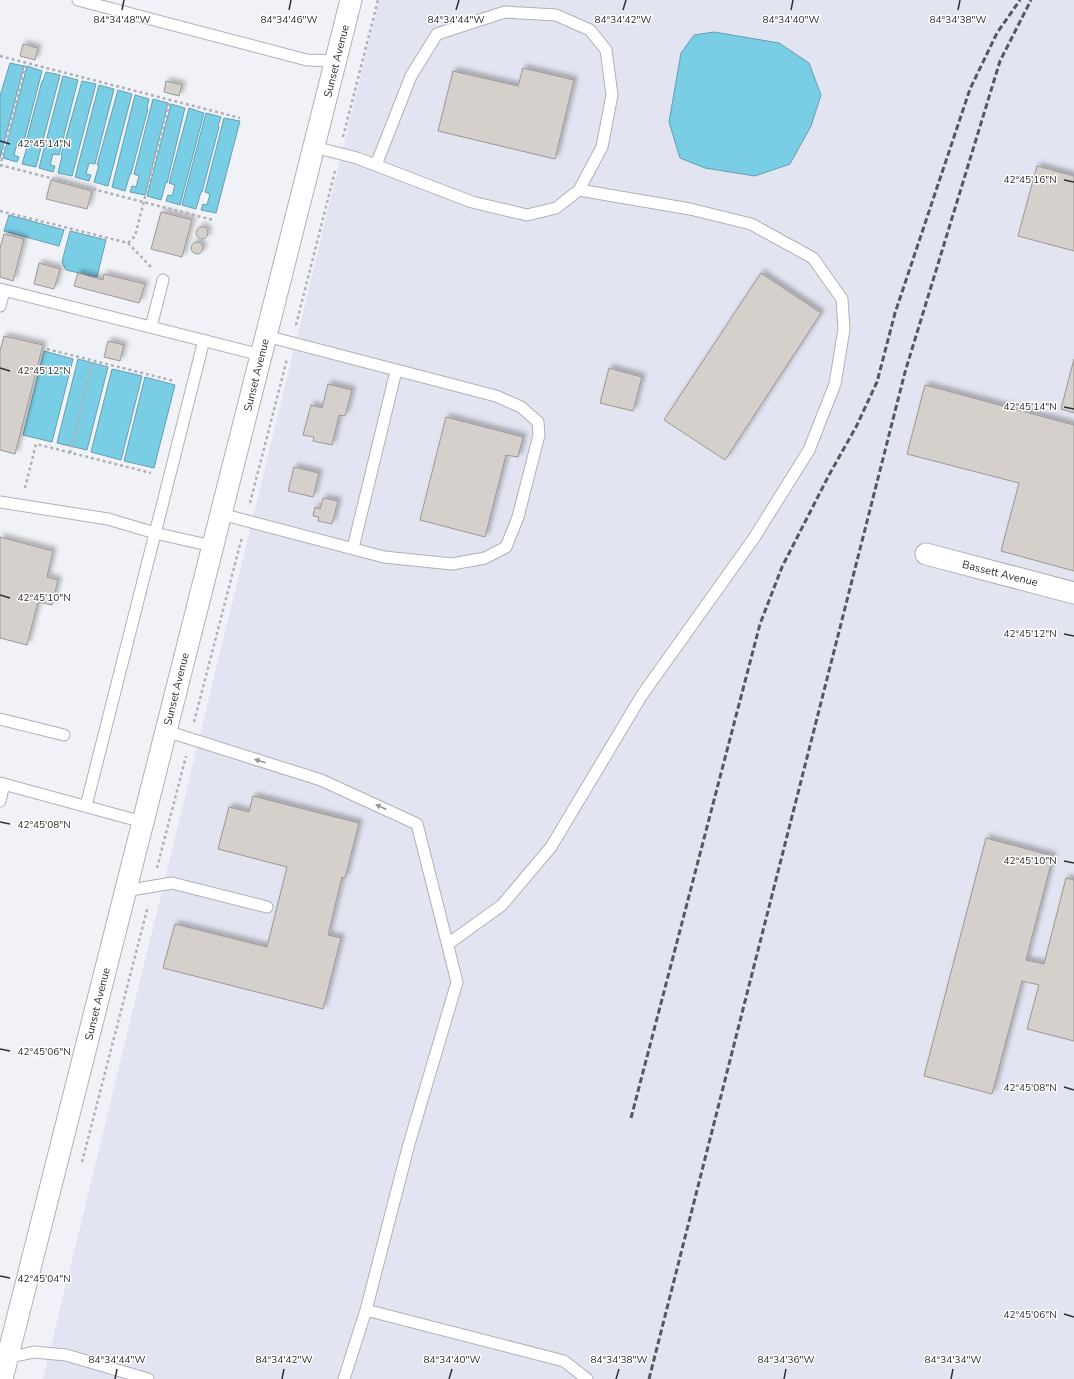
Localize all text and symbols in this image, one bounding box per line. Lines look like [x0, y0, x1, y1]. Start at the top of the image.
text: 84°34'48"W [94, 13, 150, 27]
text: 84°34'46"W [261, 13, 317, 27]
text: 84°34'44"W [428, 13, 484, 27]
text: 84°34'42"W [595, 13, 651, 27]
text: 84°34'40"W [763, 13, 819, 27]
text: 84°34'38"W [930, 13, 986, 27]
street label: Sunset Avenue [320, 23, 353, 99]
text: 42°45'14"N [17, 137, 71, 151]
text: 42°45'16"N [1003, 173, 1057, 187]
street label: Sunset Avenue [240, 337, 273, 413]
text: 42°45'12"N [17, 364, 71, 378]
text: 42°45'14"N [1003, 400, 1057, 414]
street label: Bassett Avenue [960, 557, 1039, 590]
text: 42°45'10"N [17, 591, 71, 605]
text: 42°45'12"N [1003, 627, 1057, 641]
street label: Sunset Avenue [160, 651, 193, 727]
one-way arrow [254, 758, 266, 764]
one-way arrow [375, 804, 387, 810]
text: 42°45'08"N [17, 818, 71, 832]
text: 42°45'10"N [1003, 854, 1057, 868]
street label: Sunset Avenue [81, 966, 114, 1042]
text: 42°45'06"N [17, 1045, 71, 1059]
text: 42°45'08"N [1003, 1081, 1057, 1095]
text: 42°45'04"N [17, 1272, 71, 1286]
text: 42°45'06"N [1003, 1308, 1057, 1322]
text: 84°34'44"W [89, 1353, 145, 1367]
text: 84°34'42"W [256, 1353, 312, 1367]
text: 84°34'40"W [424, 1353, 480, 1367]
text: 84°34'38"W [591, 1353, 647, 1367]
text: 84°34'36"W [758, 1353, 814, 1367]
text: 84°34'34"W [925, 1353, 981, 1367]

